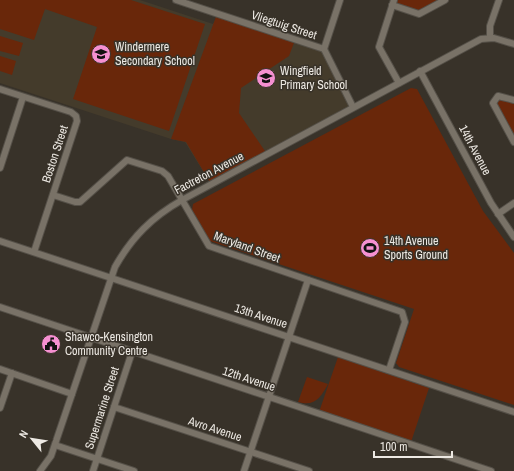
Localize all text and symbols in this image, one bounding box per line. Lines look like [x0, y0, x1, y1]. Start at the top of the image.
street label: Vliegtuig Street [249, 7, 319, 43]
place label: Windermere Secondary School [115, 39, 195, 69]
school or university icon: Windermere Secondary School [90, 43, 112, 65]
place label: Wingfield Primary School [280, 63, 347, 93]
school or university icon: Wingfield Primary School [255, 67, 277, 89]
street label: 14th Avenue [455, 122, 495, 178]
street label: Boston Street [38, 123, 72, 185]
street label: Factreton Avenue [171, 148, 247, 198]
street label: Maryland Street [212, 228, 283, 266]
place label: 14th Avenue Sports Ground [384, 233, 448, 263]
sports icon: 14th Avenue Sports Ground [359, 237, 381, 259]
street label: 13th Avenue [233, 300, 289, 332]
place label: Shawco-Kensington Community Centre [65, 329, 153, 359]
public building icon: Shawco-Kensington Community Centre [40, 333, 62, 355]
street label: 12th Avenue [221, 363, 277, 395]
street label: Supermarine Street [81, 364, 123, 451]
street label: Avro Avenue [185, 413, 244, 445]
north arrow [12, 419, 52, 459]
text: N [16, 428, 31, 440]
scale bar [374, 433, 452, 459]
text: 100 m [380, 439, 407, 455]

